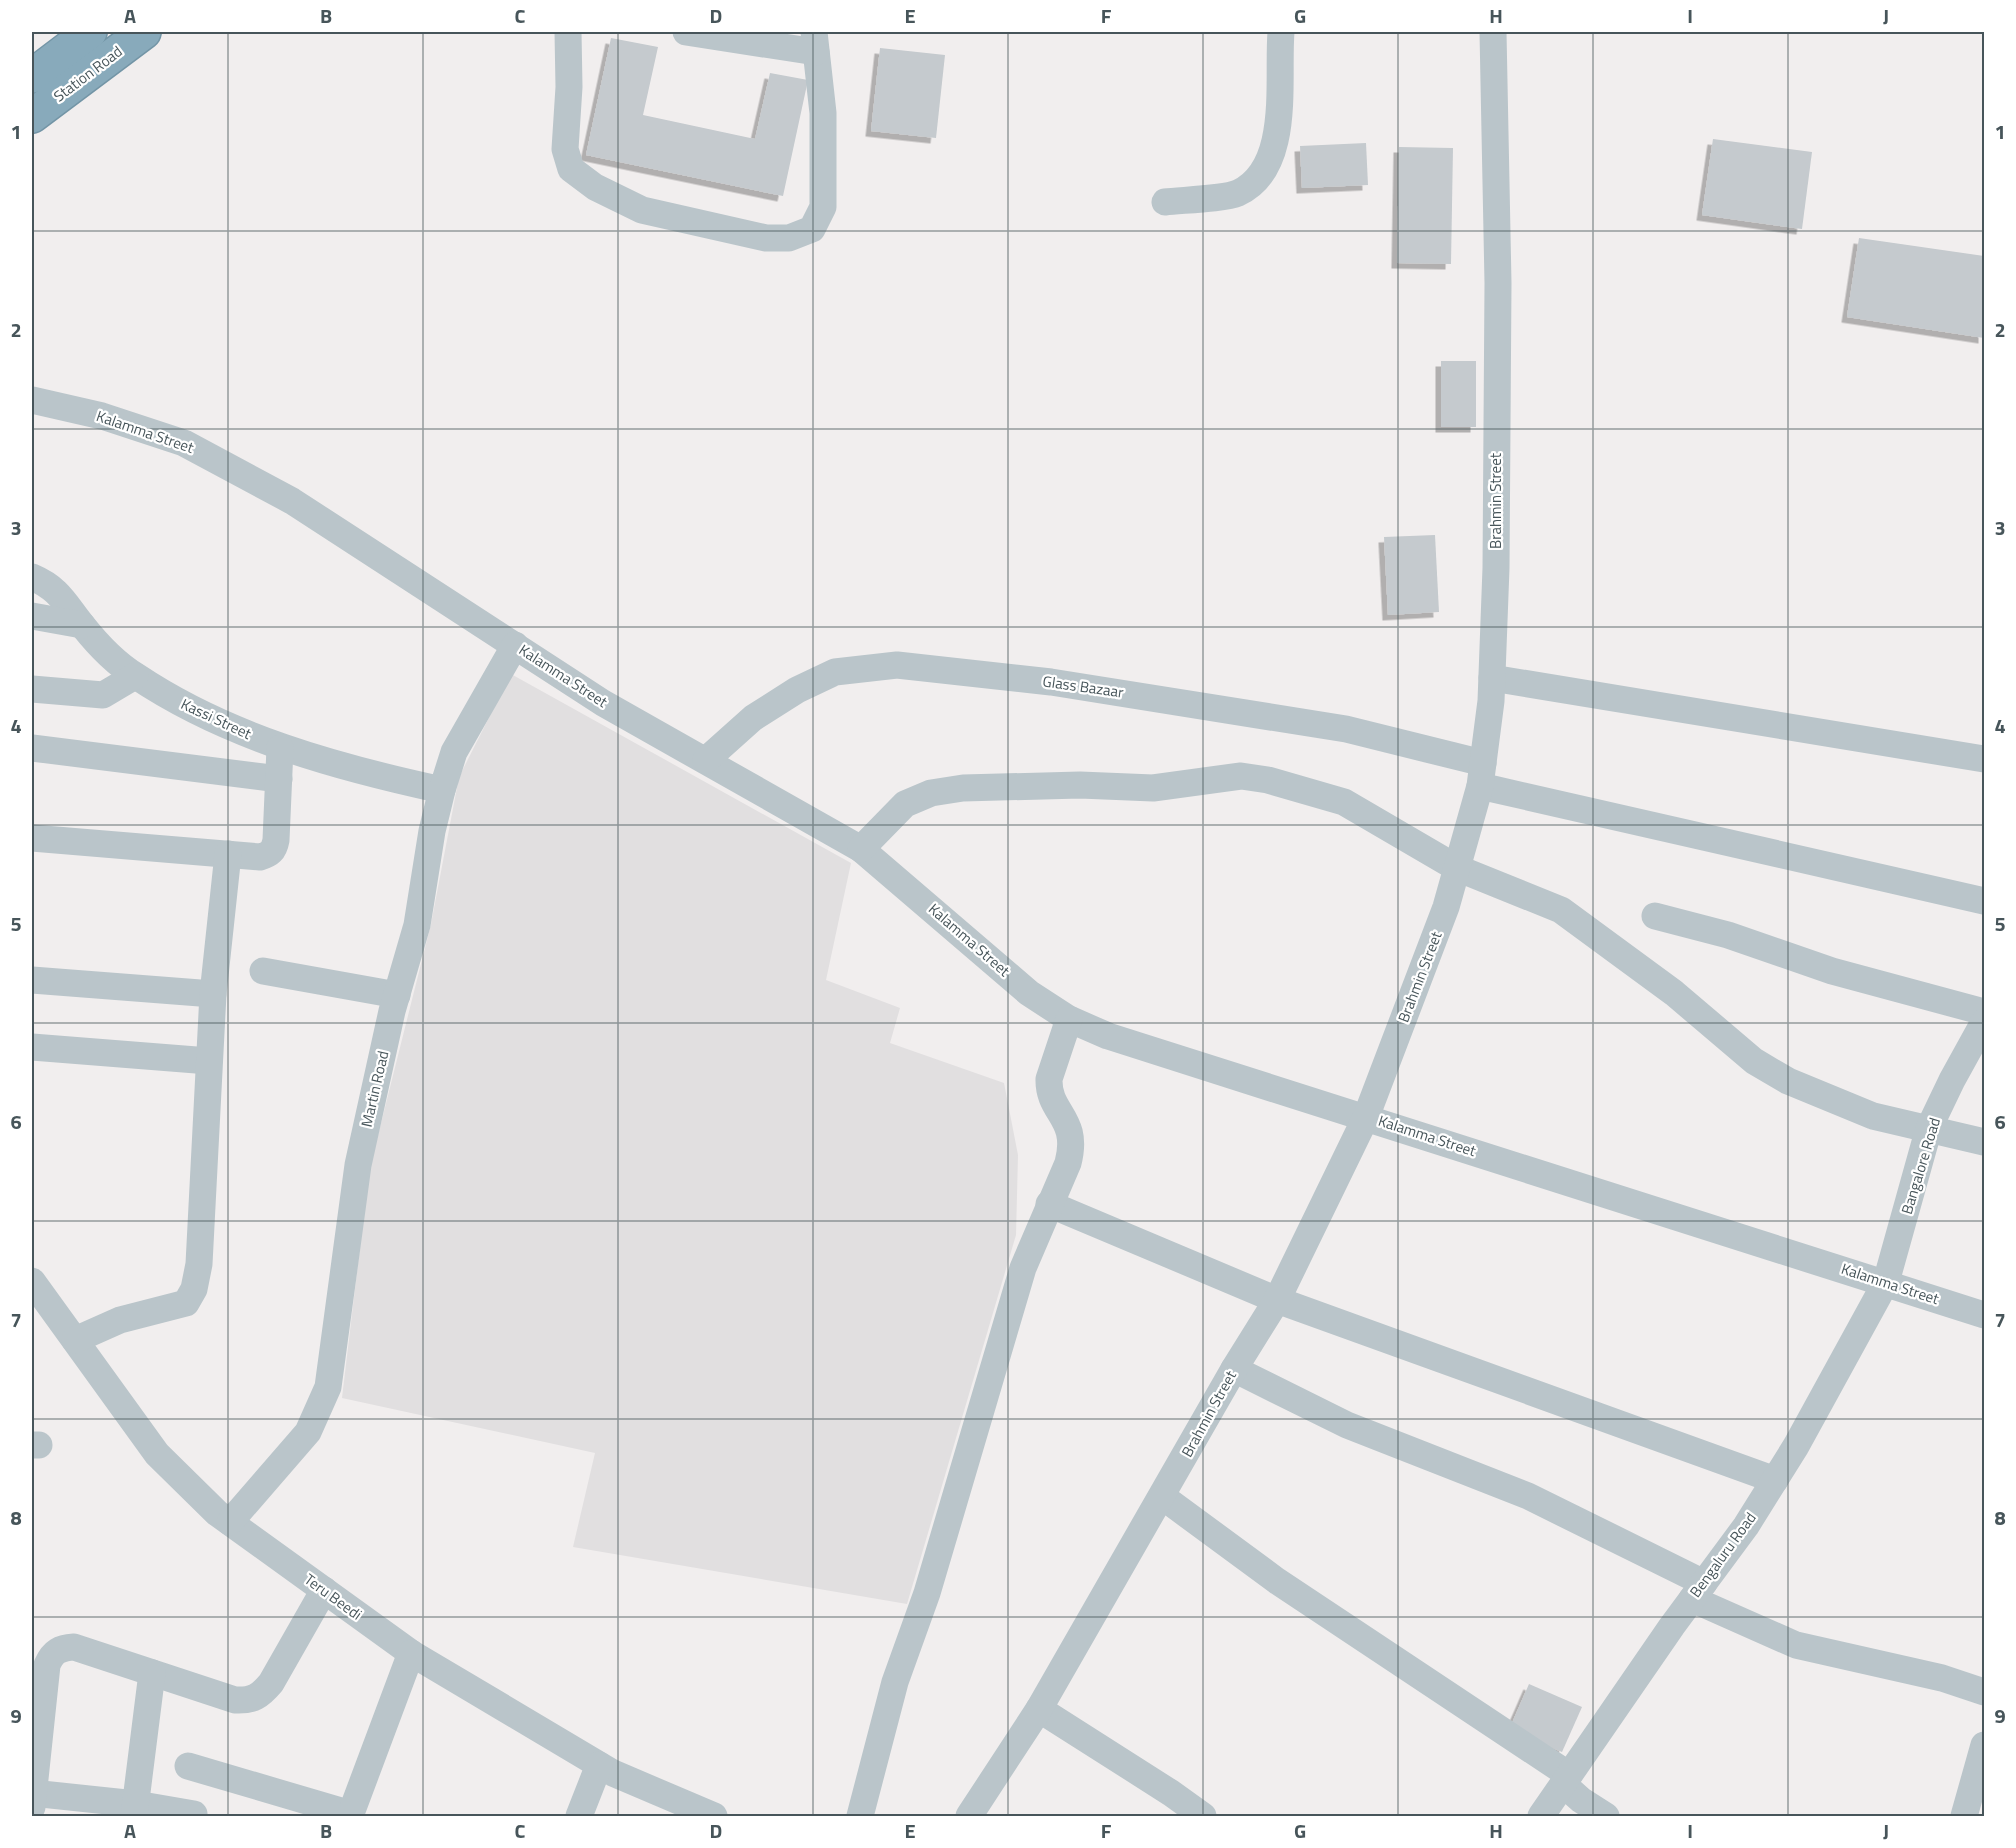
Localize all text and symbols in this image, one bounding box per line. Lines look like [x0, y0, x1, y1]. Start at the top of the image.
text: A [124, 0, 136, 31]
text: B [320, 0, 332, 31]
text: C [515, 0, 526, 31]
text: D [710, 0, 722, 31]
text: E [904, 0, 916, 31]
text: F [1101, 0, 1112, 31]
text: G [1294, 0, 1306, 31]
text: H [1489, 0, 1503, 31]
text: I [1687, 0, 1693, 31]
text: J [1883, 0, 1889, 31]
street label: Station Road [48, 40, 127, 107]
text: 1 [10, 116, 22, 147]
text: 1 [1994, 116, 2006, 147]
text: 2 [10, 314, 22, 345]
text: 2 [1994, 314, 2006, 345]
street label: Kalamma Street [93, 404, 198, 459]
street label: Brahmin Street [1484, 452, 1507, 549]
text: 3 [10, 512, 22, 543]
text: 3 [1994, 512, 2006, 543]
street label: Kalamma Street [514, 638, 613, 713]
street label: Glass Bazaar [1041, 669, 1125, 704]
street label: Kassi Street [177, 692, 256, 745]
text: 4 [10, 710, 22, 741]
text: 4 [1994, 710, 2006, 741]
street label: Kalamma Street [923, 898, 1016, 982]
text: 5 [10, 908, 22, 939]
text: 5 [1994, 908, 2006, 939]
street label: Brahmin Street [1392, 927, 1448, 1026]
street label: Martin Road [355, 1048, 394, 1129]
text: 6 [10, 1106, 22, 1137]
text: 6 [1994, 1106, 2006, 1137]
street label: Kalamma Street [1375, 1109, 1480, 1162]
street label: Bangalore Road [1895, 1115, 1946, 1217]
street label: Kalamma Street [1838, 1257, 1943, 1310]
text: 7 [10, 1304, 22, 1335]
text: 7 [1994, 1304, 2006, 1335]
street label: Brahmin Street [1175, 1366, 1242, 1461]
text: 8 [10, 1502, 22, 1533]
text: 8 [1994, 1502, 2006, 1533]
street label: Bengaluru Road [1684, 1507, 1761, 1602]
street label: Teru Beedi [300, 1568, 367, 1625]
text: 9 [10, 1700, 22, 1731]
text: 9 [1994, 1700, 2006, 1731]
text: A [124, 1815, 136, 1846]
text: B [320, 1815, 332, 1846]
text: C [515, 1815, 526, 1846]
text: D [710, 1815, 722, 1846]
text: E [904, 1815, 916, 1846]
text: F [1101, 1815, 1112, 1846]
text: G [1294, 1815, 1306, 1846]
text: H [1489, 1815, 1503, 1846]
text: I [1687, 1815, 1693, 1846]
text: J [1883, 1815, 1889, 1846]

